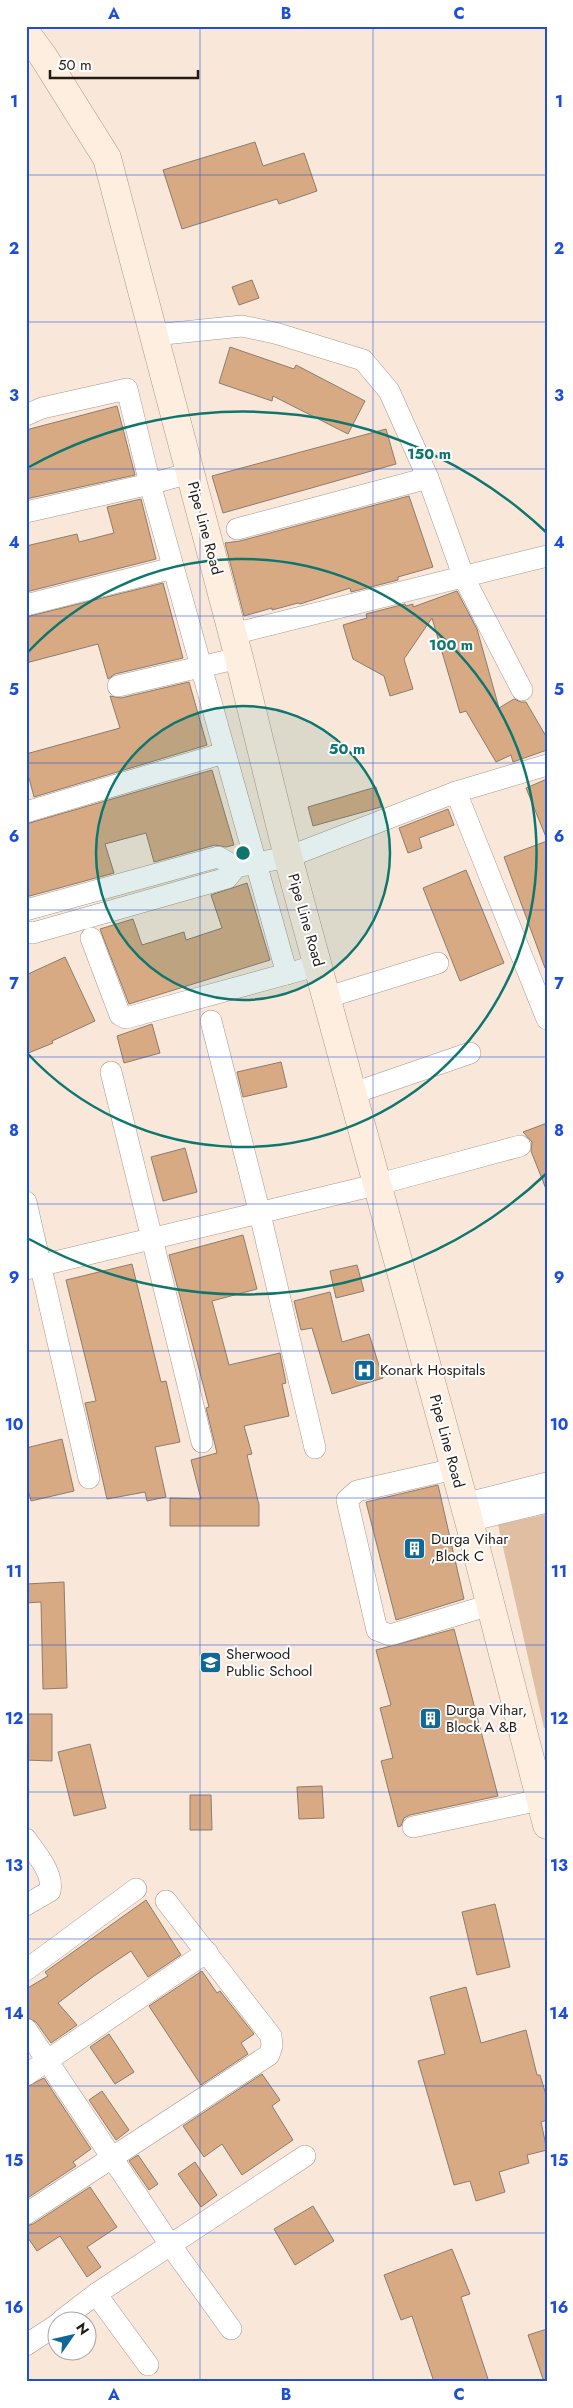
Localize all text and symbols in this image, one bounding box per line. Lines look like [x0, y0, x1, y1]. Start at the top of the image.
text: A [107, 2, 120, 25]
text: B [281, 2, 291, 25]
text: C [453, 2, 465, 25]
scale bar [50, 48, 198, 80]
text: 50 m [58, 54, 92, 76]
text: 1 [10, 90, 18, 113]
text: 1 [555, 90, 563, 113]
text: 2 [9, 237, 19, 260]
text: 2 [554, 237, 564, 260]
text: 3 [9, 384, 19, 407]
text: 3 [554, 384, 564, 407]
text: 150 m [407, 443, 451, 465]
street label: Pipe Line Road [182, 479, 228, 577]
text: 4 [8, 531, 20, 554]
text: 4 [553, 531, 565, 554]
text: 100 m [429, 634, 473, 656]
text: 5 [9, 678, 19, 701]
text: 5 [554, 678, 564, 701]
text: 50 m [329, 738, 365, 760]
text: 6 [9, 825, 19, 848]
text: 6 [554, 825, 564, 848]
centre of rings [234, 844, 252, 862]
street label: Pipe Line Road [282, 871, 330, 969]
text: 7 [9, 972, 19, 995]
text: 7 [554, 972, 564, 995]
text: 8 [9, 1119, 19, 1142]
text: 8 [554, 1119, 564, 1142]
text: 9 [9, 1266, 19, 1289]
text: 9 [554, 1266, 564, 1289]
hospital icon: Konark Hospitals [352, 1358, 376, 1382]
place label: Konark Hospitals [380, 1359, 485, 1381]
street label: Pipe Line Road [424, 1392, 470, 1490]
text: 10 [5, 1413, 23, 1436]
text: 10 [550, 1413, 568, 1436]
place label: Durga Vihar ,Block C [431, 1528, 509, 1567]
building icon: Durga Vihar ,Block C [403, 1536, 427, 1560]
text: 11 [6, 1560, 22, 1583]
text: 11 [551, 1560, 567, 1583]
place label: Sherwood Public School [226, 1643, 312, 1682]
school or university icon: Sherwood Public School [198, 1651, 222, 1675]
place label: Durga Vihar, Block A &B [446, 1699, 527, 1738]
text: 12 [5, 1707, 23, 1730]
building icon: Durga Vihar, Block A &B [418, 1707, 442, 1731]
text: 12 [550, 1707, 568, 1730]
text: 13 [5, 1854, 23, 1877]
text: 13 [550, 1854, 568, 1877]
text: 14 [4, 2002, 24, 2025]
text: 14 [549, 2002, 569, 2025]
text: 15 [5, 2149, 23, 2172]
text: 15 [550, 2149, 568, 2172]
text: 16 [5, 2296, 23, 2319]
text: 16 [550, 2296, 568, 2319]
north arrow [48, 2310, 98, 2360]
text: N [71, 2319, 94, 2339]
text: A [107, 2383, 120, 2406]
text: B [281, 2383, 291, 2406]
text: C [453, 2383, 465, 2406]

